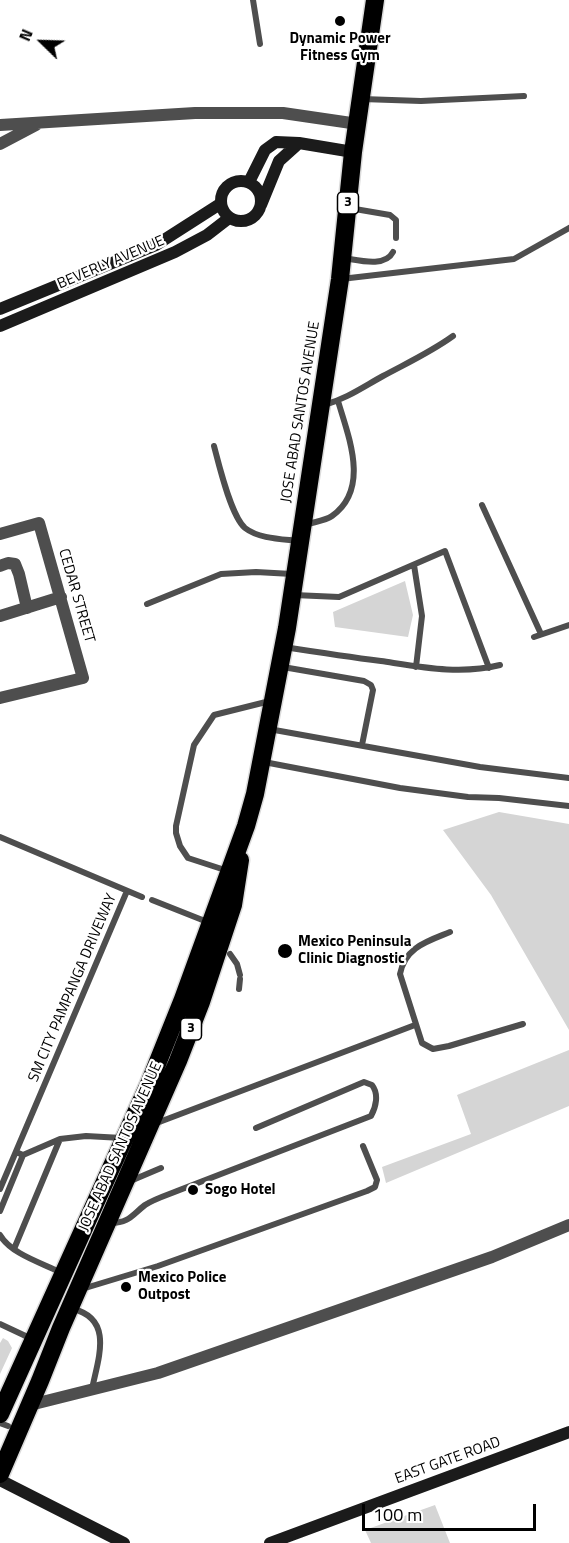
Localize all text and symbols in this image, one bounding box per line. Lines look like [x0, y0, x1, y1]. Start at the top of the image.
north arrow [12, 12, 72, 72]
marker: Dynamic Power Fitness Gym [333, 14, 347, 28]
text: N [12, 25, 39, 45]
place label: Dynamic Power Fitness Gym [289, 30, 391, 65]
road number: 3 [338, 192, 358, 214]
street label: BEVERLY AVENUE [55, 232, 167, 294]
street label: JOSE ABAD SANTOS AVENUE [278, 320, 324, 504]
street label: CEDAR STREET [54, 547, 98, 645]
street label: SM CITY PAMPANGA DRIVEWAY [25, 891, 121, 1085]
place label: Mexico Peninsula Clinic Diagnostic [298, 933, 411, 968]
marker: Mexico Peninsula Clinic Diagnostic [276, 942, 294, 960]
road number: 3 [180, 1018, 201, 1040]
street label: JOSE ABAD SANTOS AVENUE [75, 1060, 167, 1234]
place label: Sogo Hotel [205, 1181, 276, 1199]
marker: Sogo Hotel [186, 1183, 200, 1197]
place label: Mexico Police Outpost [138, 1269, 226, 1304]
marker: Mexico Police Outpost [119, 1280, 133, 1294]
street label: EAST GATE ROAD [393, 1434, 503, 1488]
scale bar [365, 1492, 539, 1530]
text: 100 m [373, 1501, 422, 1528]

